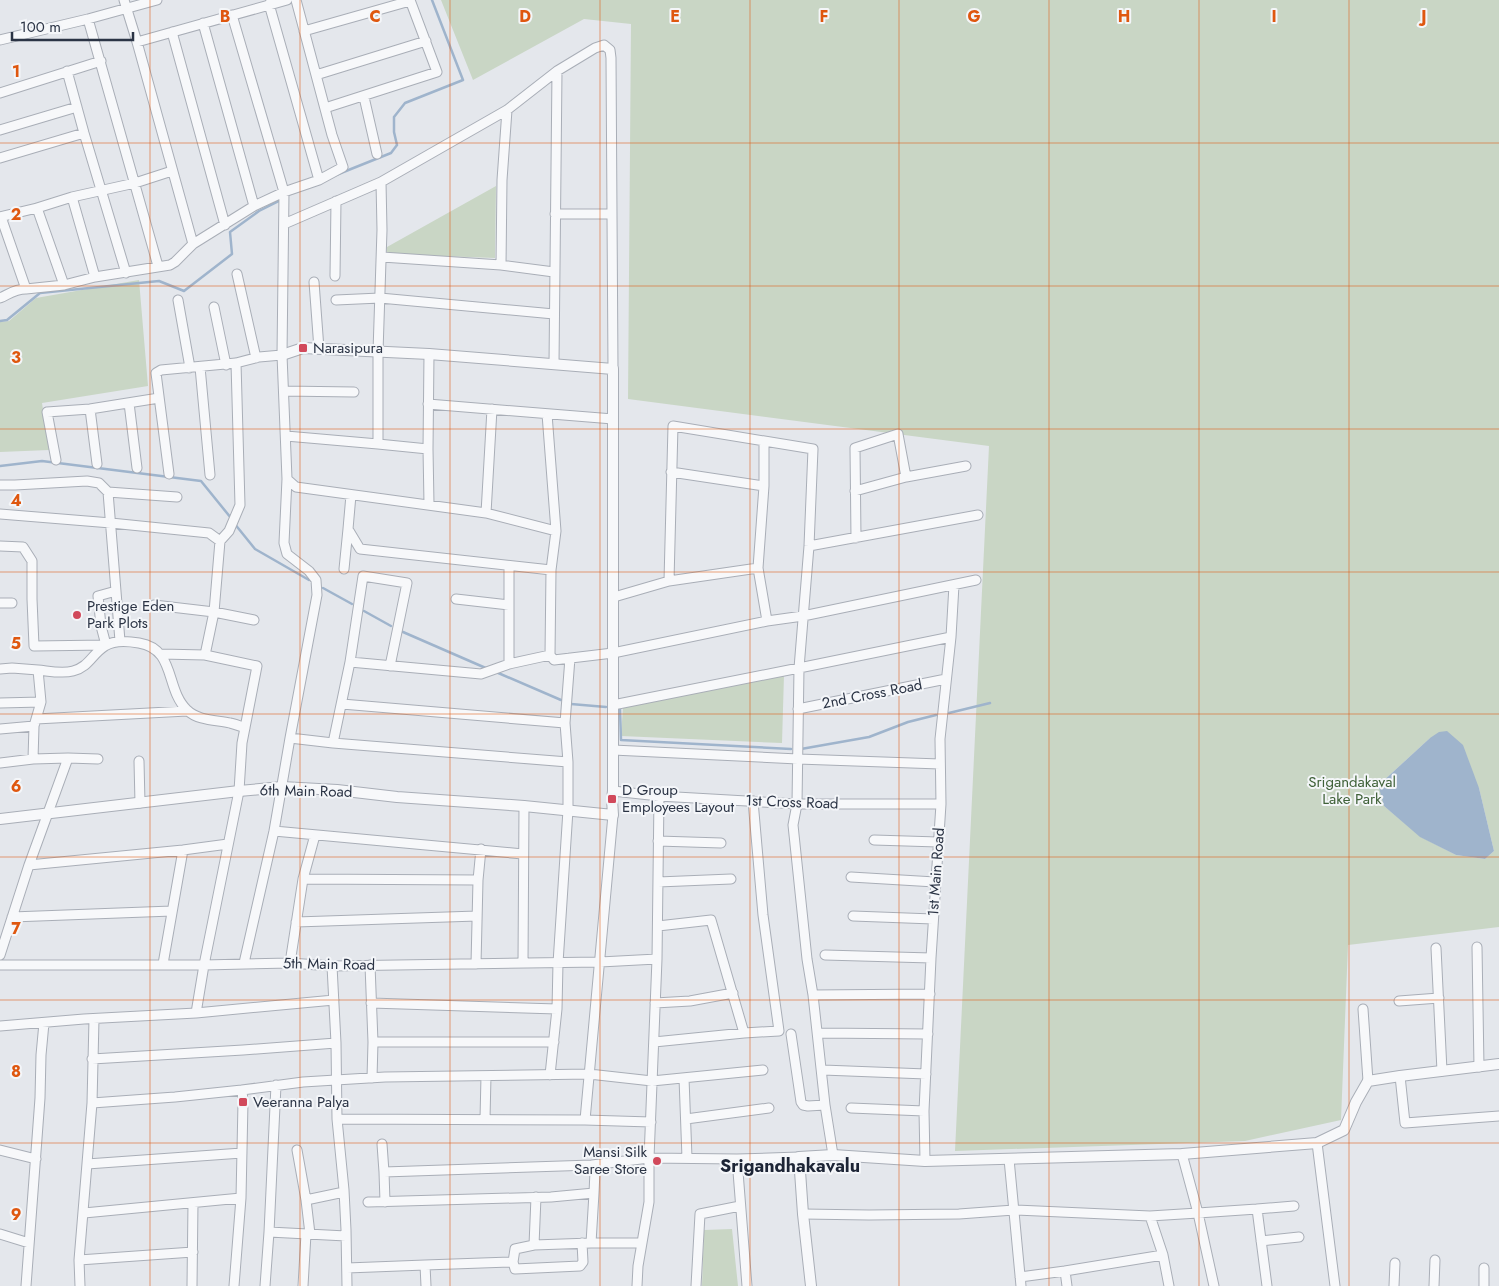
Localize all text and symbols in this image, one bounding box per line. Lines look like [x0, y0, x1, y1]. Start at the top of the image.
text: B [220, 5, 230, 28]
text: C [369, 5, 381, 28]
text: D [519, 5, 531, 28]
text: E [670, 5, 680, 28]
text: F [820, 5, 828, 28]
text: G [967, 5, 981, 28]
text: H [1118, 5, 1130, 28]
text: I [1271, 5, 1277, 28]
text: J [1418, 5, 1427, 28]
scale bar [12, 10, 134, 42]
text: 100 m [20, 16, 61, 38]
text: 1 [12, 60, 20, 83]
text: 2 [11, 203, 21, 226]
place label: Narasipura [313, 337, 383, 359]
marker: Narasipura [297, 342, 309, 354]
text: 3 [11, 346, 21, 369]
text: 4 [10, 489, 22, 512]
place label: Prestige Eden Park Plots [87, 595, 174, 634]
marker: Prestige Eden Park Plots [71, 609, 83, 621]
text: 5 [11, 632, 21, 655]
street label: 2nd Cross Road [820, 673, 924, 715]
park label: Srigandakaval Lake Park [1308, 771, 1396, 810]
text: 6 [11, 775, 21, 798]
street label: 6th Main Road [260, 779, 352, 803]
place label: D Group Employees Layout [622, 779, 735, 818]
street label: 1st Cross Road [745, 789, 839, 815]
marker: D Group Employees Layout [606, 793, 618, 805]
street label: 1st Main Road [922, 827, 950, 917]
text: 7 [11, 917, 21, 940]
street label: 5th Main Road [283, 952, 375, 976]
text: 8 [11, 1060, 21, 1083]
place label: Veeranna Palya [253, 1091, 349, 1113]
marker: Veeranna Palya [237, 1096, 249, 1108]
place label: Mansi Silk Saree Store [574, 1141, 647, 1180]
district label: Srigandhakavalu [720, 1153, 860, 1179]
marker: Mansi Silk Saree Store [651, 1155, 663, 1167]
text: 9 [11, 1203, 21, 1226]

